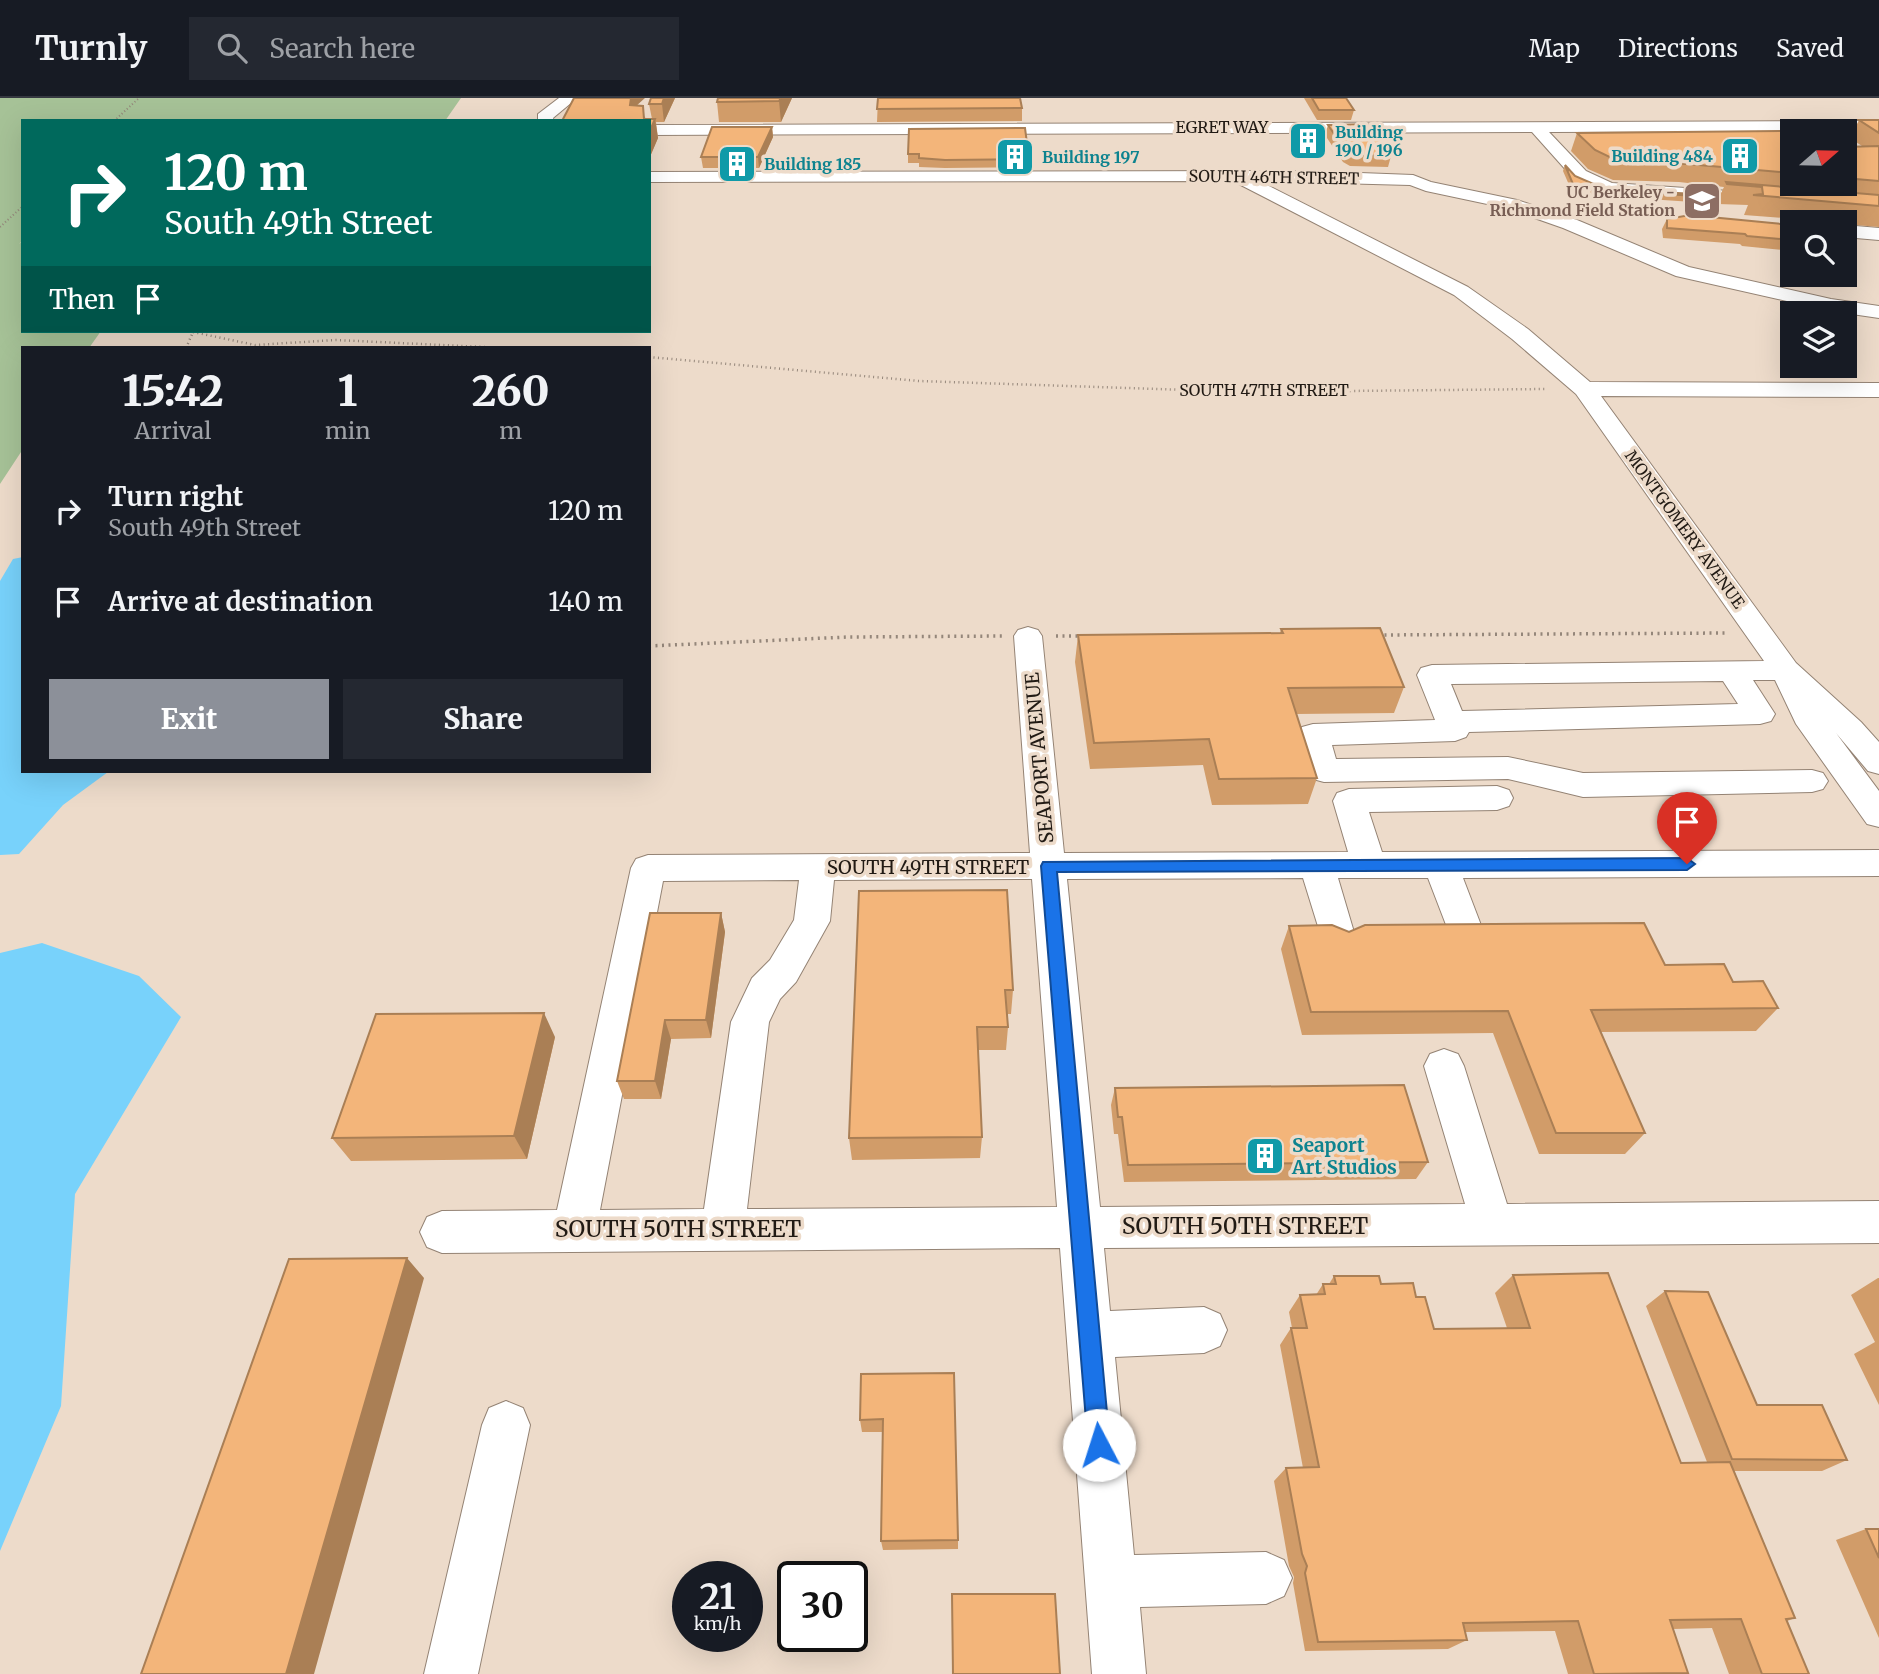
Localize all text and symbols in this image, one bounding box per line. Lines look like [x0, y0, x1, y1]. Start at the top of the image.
search box [189, 17, 679, 80]
text: Turnly [35, 28, 147, 69]
icon: search [213, 29, 251, 67]
text: Search here [269, 32, 415, 65]
text: Map [1529, 33, 1580, 64]
text: Directions [1618, 33, 1738, 64]
text: Saved [1776, 33, 1844, 64]
street label: EGRET WAY [1176, 117, 1269, 137]
north arrow [1780, 119, 1857, 196]
map controls [1780, 119, 1857, 378]
building icon: Building 190 / 196 [1287, 120, 1329, 162]
place label: Building 190 / 196 [1335, 122, 1403, 160]
building icon: Building 484 [1719, 135, 1761, 177]
building icon: Building 197 [994, 136, 1036, 178]
text: 120 m [164, 142, 308, 203]
building icon: Building 185 [716, 143, 758, 185]
place label: Building 484 [1611, 146, 1713, 166]
icon: right [49, 147, 140, 238]
place label: Building 197 [1042, 147, 1140, 167]
place label: Building 185 [764, 154, 861, 174]
street label: SOUTH 46TH STREET [1189, 166, 1359, 188]
school or university icon: UC Berkeley - Richmond Field Station [1681, 180, 1723, 222]
place label: UC Berkeley - Richmond Field Station [1489, 182, 1675, 220]
text: South 49th Street [164, 203, 432, 243]
button: search [1780, 210, 1857, 287]
icon: arrive [129, 280, 167, 318]
text: Then [49, 283, 115, 316]
button: layers [1780, 301, 1857, 378]
text: 15:42 [122, 365, 224, 417]
text: 1 [338, 365, 357, 417]
text: 260 [472, 365, 550, 417]
street label: SOUTH 47TH STREET [1179, 380, 1349, 400]
text: Arrival [135, 416, 211, 445]
text: min [325, 416, 370, 445]
text: m [499, 416, 522, 445]
street label: MONTGOMERY AVENUE [1621, 446, 1750, 613]
text: Turn right [108, 480, 243, 513]
icon: right [49, 492, 87, 530]
text: 120 m [548, 494, 623, 527]
text: South 49th Street [108, 513, 301, 542]
icon: arrive [49, 583, 87, 621]
text: Arrive at destination [108, 585, 373, 618]
text: 140 m [548, 585, 623, 618]
street label: SEAPORT AVENUE [1020, 672, 1058, 844]
button: Exit [49, 679, 329, 759]
button: Share [343, 679, 623, 759]
pin [1657, 792, 1717, 864]
icon: arrive [1668, 803, 1706, 841]
street label: SOUTH 49TH STREET [827, 855, 1029, 879]
place label: Seaport Art Studios [1291, 1133, 1397, 1179]
building icon: Seaport Art Studios [1244, 1135, 1286, 1177]
street label: SOUTH 50TH STREET [1122, 1211, 1368, 1240]
street label: SOUTH 50TH STREET [555, 1214, 801, 1243]
position arrow [1062, 1408, 1136, 1482]
speed limit sign: 30 [777, 1561, 868, 1652]
text: 21 [700, 1575, 735, 1619]
text: km/h [694, 1612, 741, 1635]

